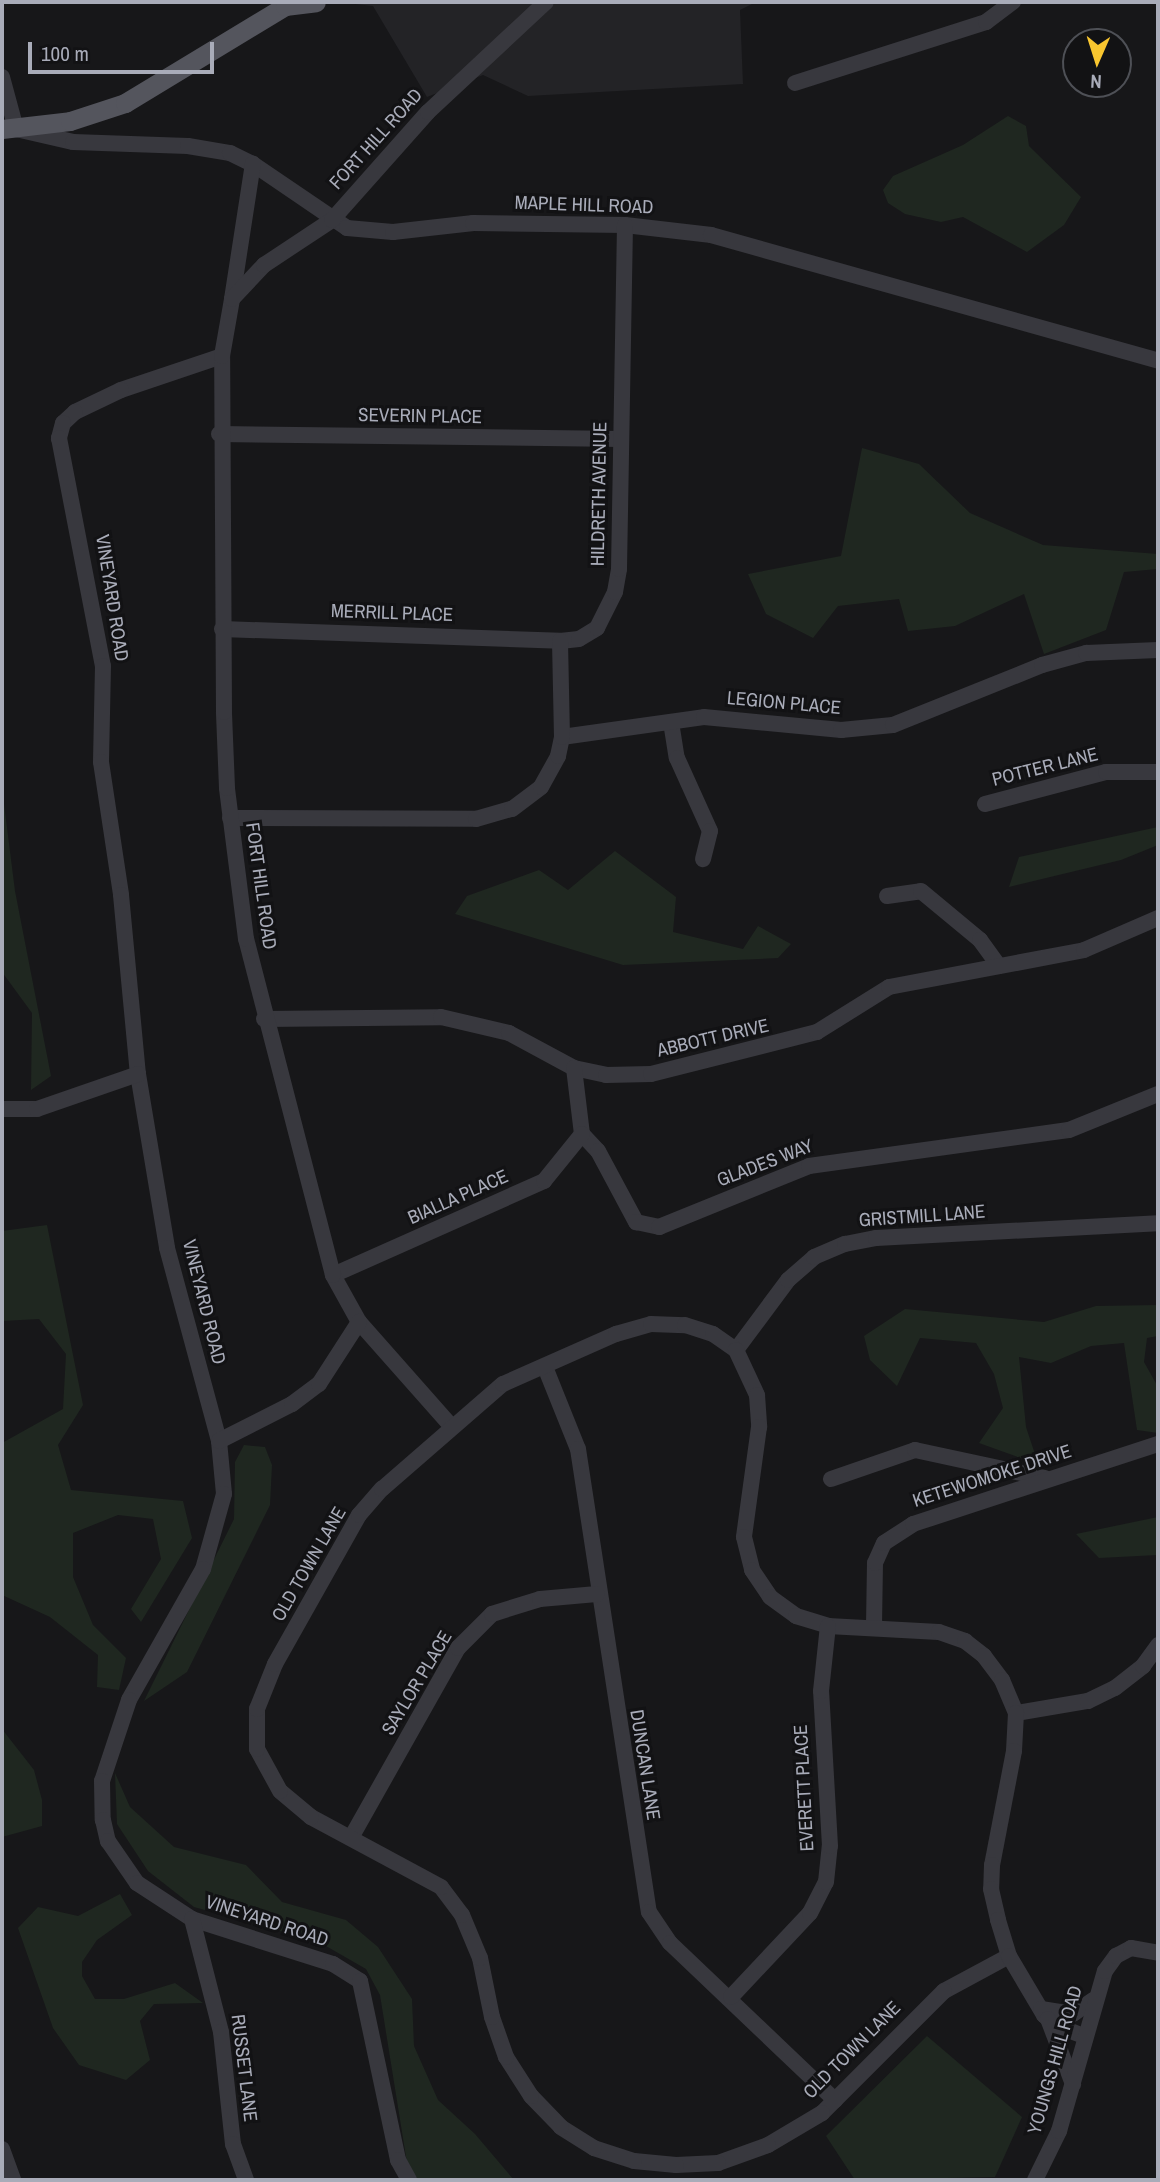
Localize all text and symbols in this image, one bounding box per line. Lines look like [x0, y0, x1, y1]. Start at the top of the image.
scale bar [32, 28, 217, 72]
north arrow [1062, 28, 1132, 98]
text: 100 m [41, 39, 89, 68]
text: N [1090, 69, 1102, 95]
street label: FORT HILL ROAD [324, 84, 428, 194]
street label: MAPLE HILL ROAD [514, 191, 654, 219]
street label: SEVERIN PLACE [358, 404, 482, 428]
street label: HILDRETH AVENUE [586, 421, 612, 567]
street label: VINEYARD ROAD [91, 533, 133, 663]
street label: MERRILL PLACE [330, 599, 454, 627]
street label: LEGION PLACE [726, 687, 842, 719]
street label: POTTER LANE [990, 743, 1100, 791]
street label: FORT HILL ROAD [241, 821, 281, 951]
street label: ABBOTT DRIVE [655, 1014, 771, 1062]
street label: GLADES WAY [714, 1134, 816, 1192]
street label: BIALLA PLACE [404, 1165, 512, 1229]
street label: GRISTMILL LANE [858, 1200, 986, 1232]
street label: VINEYARD ROAD [177, 1237, 231, 1367]
street label: KETEWOMOKE DRIVE [910, 1440, 1074, 1512]
street label: OLD TOWN LANE [267, 1503, 351, 1625]
street label: SAYLOR PLACE [377, 1627, 457, 1739]
street label: DUNCAN LANE [625, 1708, 665, 1822]
street label: EVERETT PLACE [789, 1724, 819, 1852]
street label: VINEYARD ROAD [203, 1890, 331, 1952]
street label: YOUNGS HILL ROAD [1023, 1983, 1087, 2137]
street label: OLD TOWN LANE [798, 1996, 906, 2104]
street label: RUSSET LANE [226, 2013, 262, 2123]

